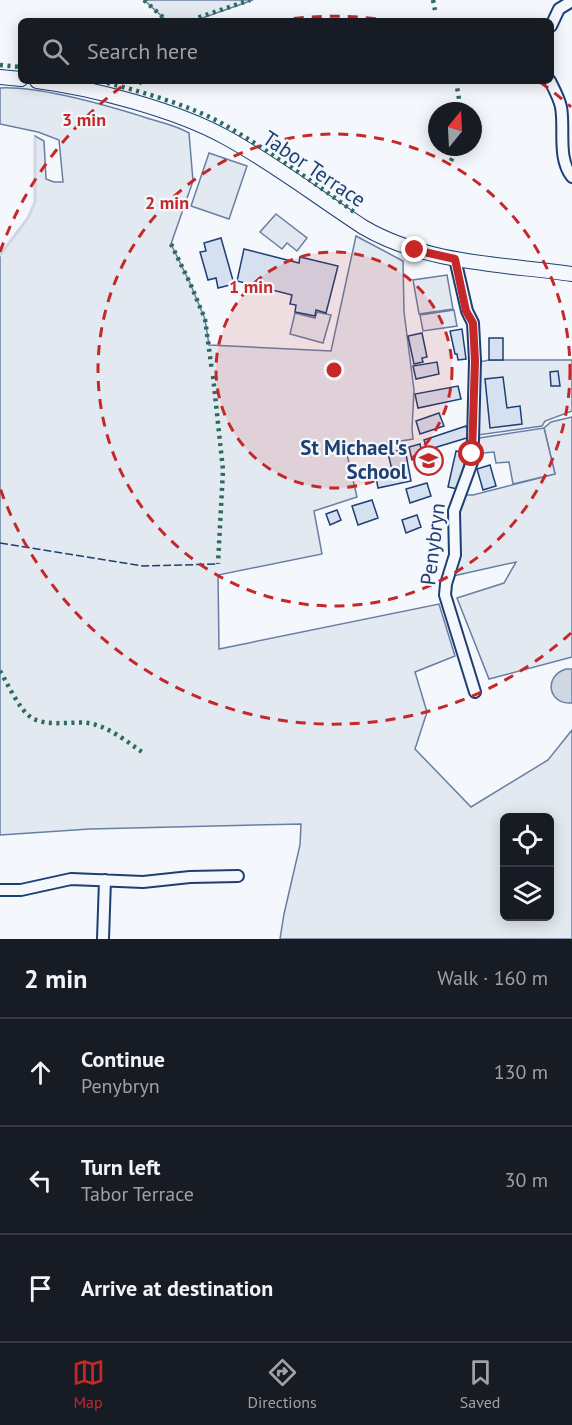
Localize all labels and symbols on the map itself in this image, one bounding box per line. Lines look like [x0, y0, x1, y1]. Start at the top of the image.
north arrow [428, 102, 482, 156]
text: 3 min [62, 108, 106, 131]
street label: Tabor Terrace [258, 124, 371, 213]
text: 2 min [145, 191, 189, 214]
route end [401, 236, 427, 262]
text: 1 min [229, 275, 273, 298]
centre of rings [324, 360, 344, 380]
place label: St Michael's School [300, 434, 408, 485]
route start [458, 440, 484, 466]
school or university icon: St Michael's School [412, 444, 444, 476]
street label: Penybryn [414, 501, 451, 587]

